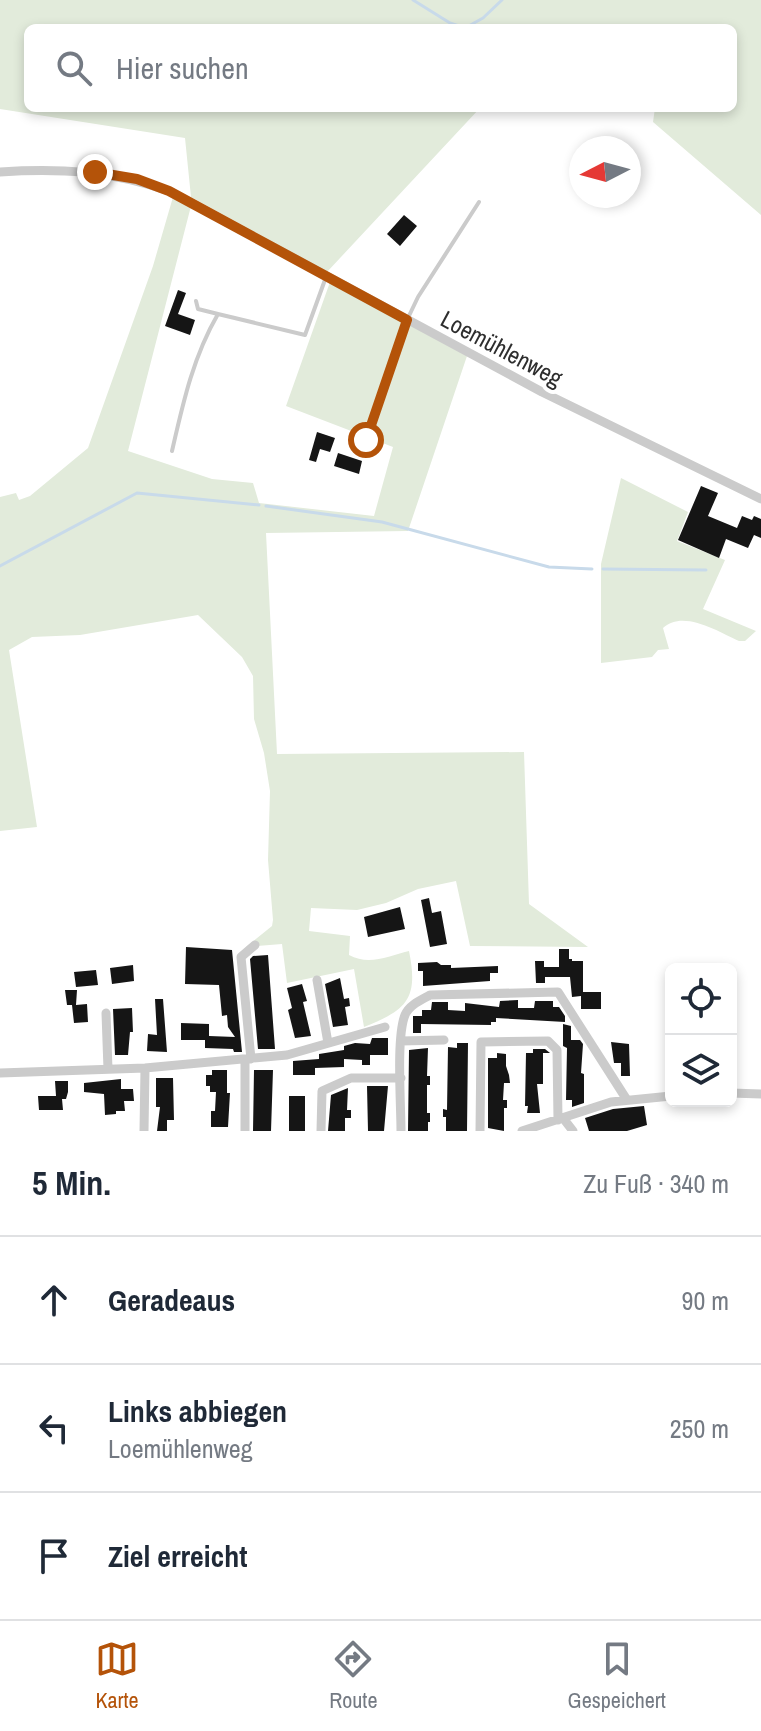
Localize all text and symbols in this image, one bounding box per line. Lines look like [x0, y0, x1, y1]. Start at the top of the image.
search box [24, 24, 737, 112]
icon: search [52, 46, 96, 90]
text: Hier suchen [116, 48, 249, 88]
north arrow [569, 136, 641, 208]
route end [77, 154, 113, 190]
street label: Loemühlenweg [436, 303, 568, 393]
route start [348, 422, 384, 458]
map controls [665, 963, 737, 1107]
button: locate [665, 963, 737, 1035]
button: layers [665, 1035, 737, 1107]
text: 5 Min. [32, 1160, 111, 1206]
text: Zu Fuß · 340 m [583, 1166, 729, 1201]
icon: ahead [32, 1278, 76, 1322]
text: Geradeaus [108, 1280, 235, 1320]
text: 90 m [682, 1283, 729, 1318]
text: Links abbiegen [108, 1391, 287, 1431]
icon: left [32, 1406, 76, 1450]
text: 250 m [670, 1411, 729, 1446]
text: Loemühlenweg [108, 1431, 253, 1466]
icon: arrive [32, 1534, 76, 1578]
text: Ziel erreicht [108, 1536, 247, 1576]
tab: Karte [95, 1637, 139, 1715]
tab: Route [329, 1637, 377, 1715]
tab: Gespeichert [568, 1637, 666, 1715]

